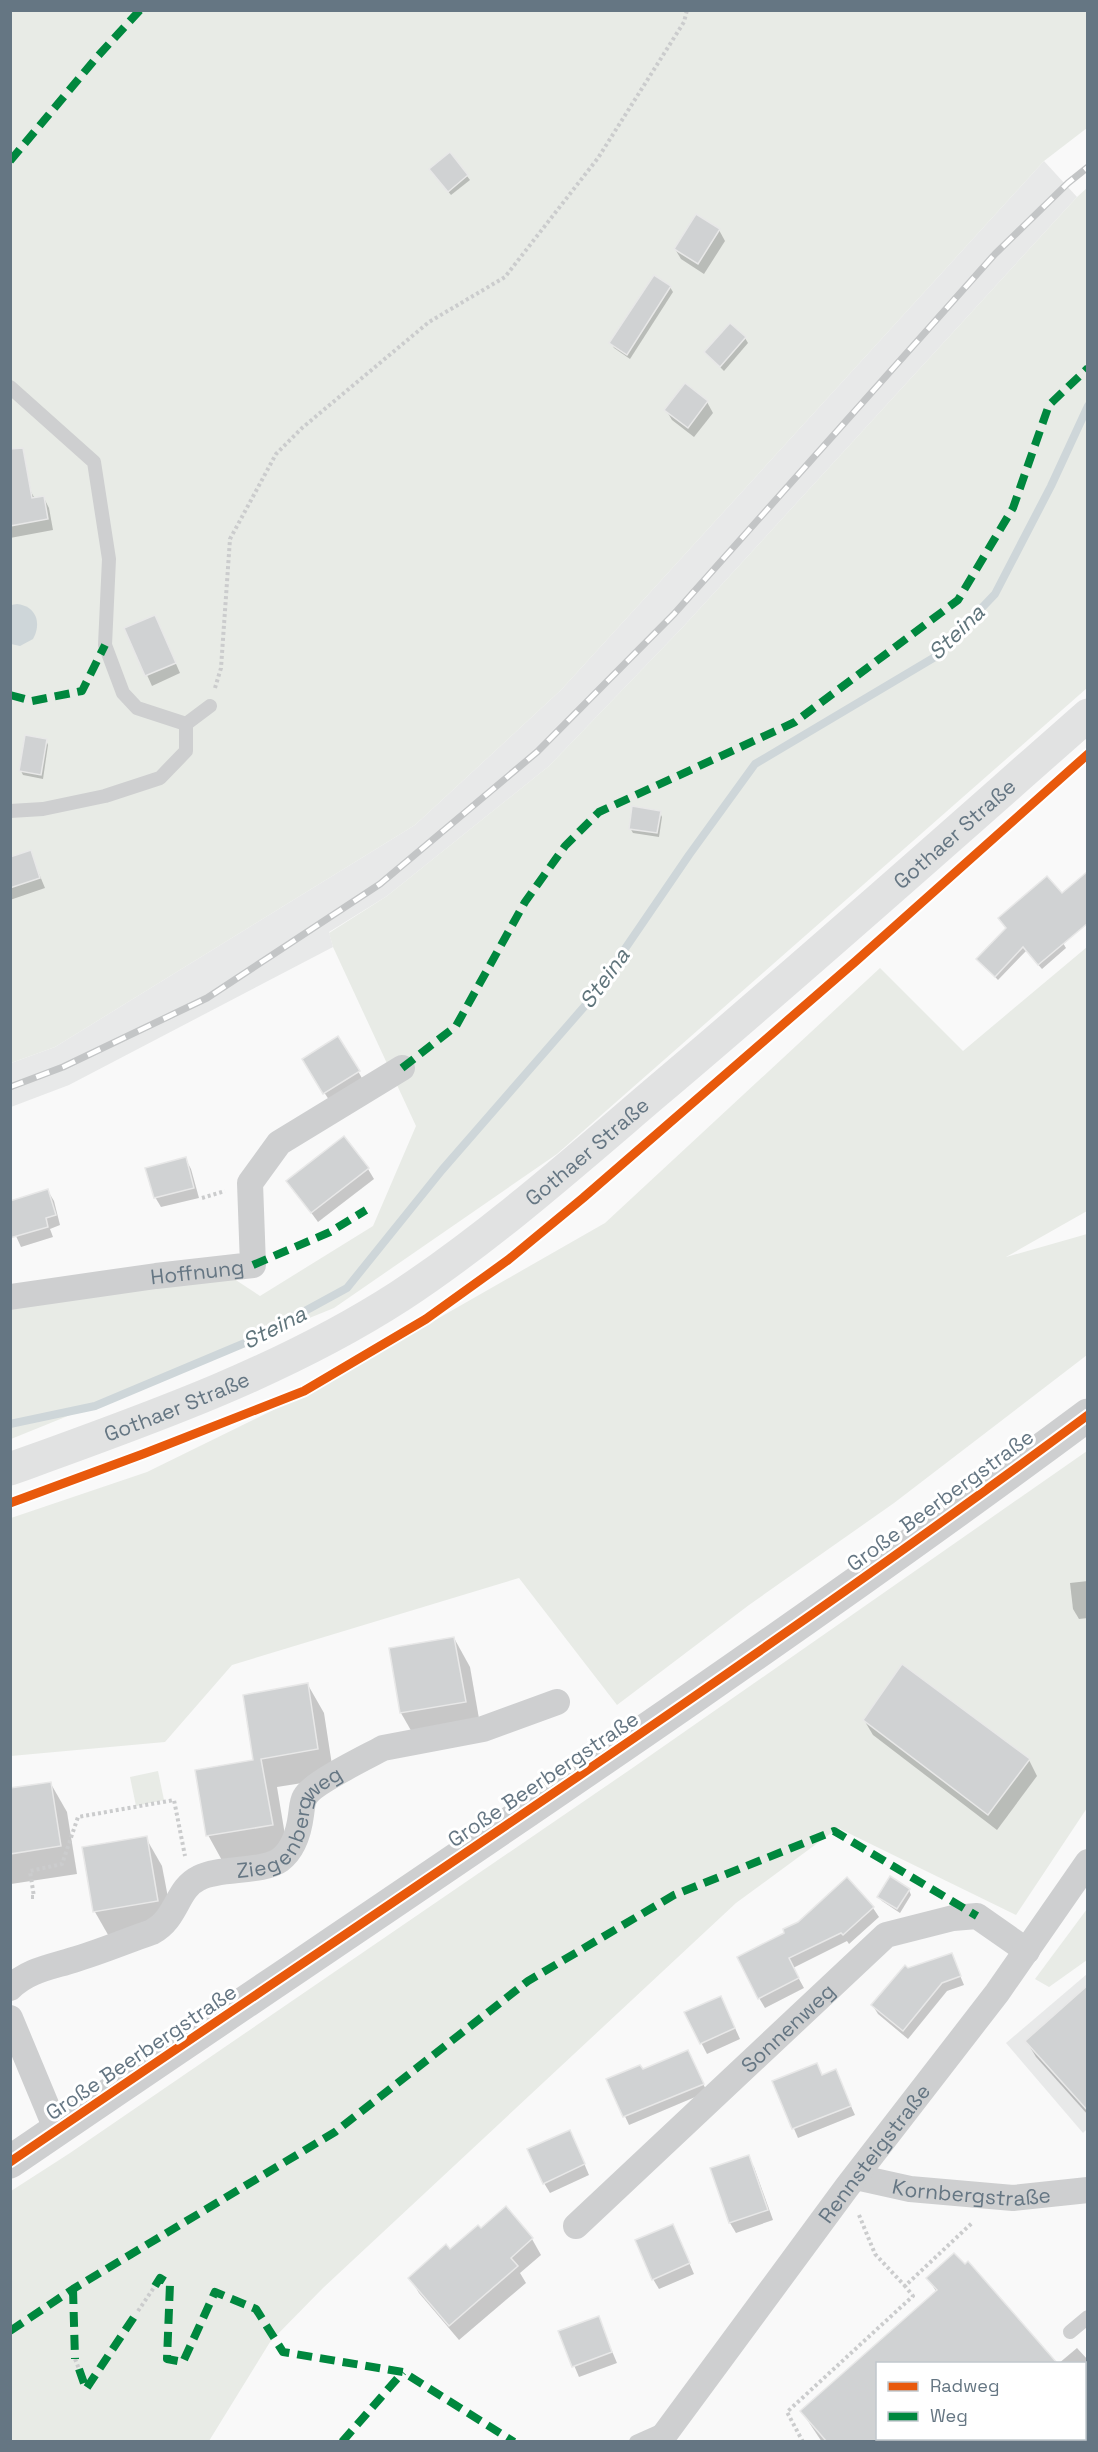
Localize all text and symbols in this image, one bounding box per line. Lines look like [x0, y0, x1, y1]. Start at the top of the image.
water label: Steina [922, 598, 990, 666]
street label: Gothaer Straße [887, 772, 1021, 894]
water label: Steina [573, 942, 635, 1014]
street label: Gothaer Straße [519, 1091, 654, 1211]
street label: Hoffnung [149, 1253, 246, 1290]
water label: Steina [237, 1299, 311, 1355]
street label: Gothaer Straße [100, 1365, 253, 1447]
street label: Große Beerbergstraße [841, 1423, 1039, 1577]
street label: Große Beerbergstraße [442, 1705, 644, 1853]
street label: Ziegenbergweg [235, 1759, 346, 1884]
street label: Sonnenweg [735, 1977, 840, 2078]
street label: Große Beerbergstraße [40, 1978, 242, 2126]
street label: Rennsteigstraße [812, 2078, 936, 2228]
street label: Kornbergstraße [890, 2172, 1052, 2211]
legend [876, 2362, 1086, 2440]
text: Radweg [930, 2374, 1000, 2397]
text: Weg [930, 2404, 968, 2427]

